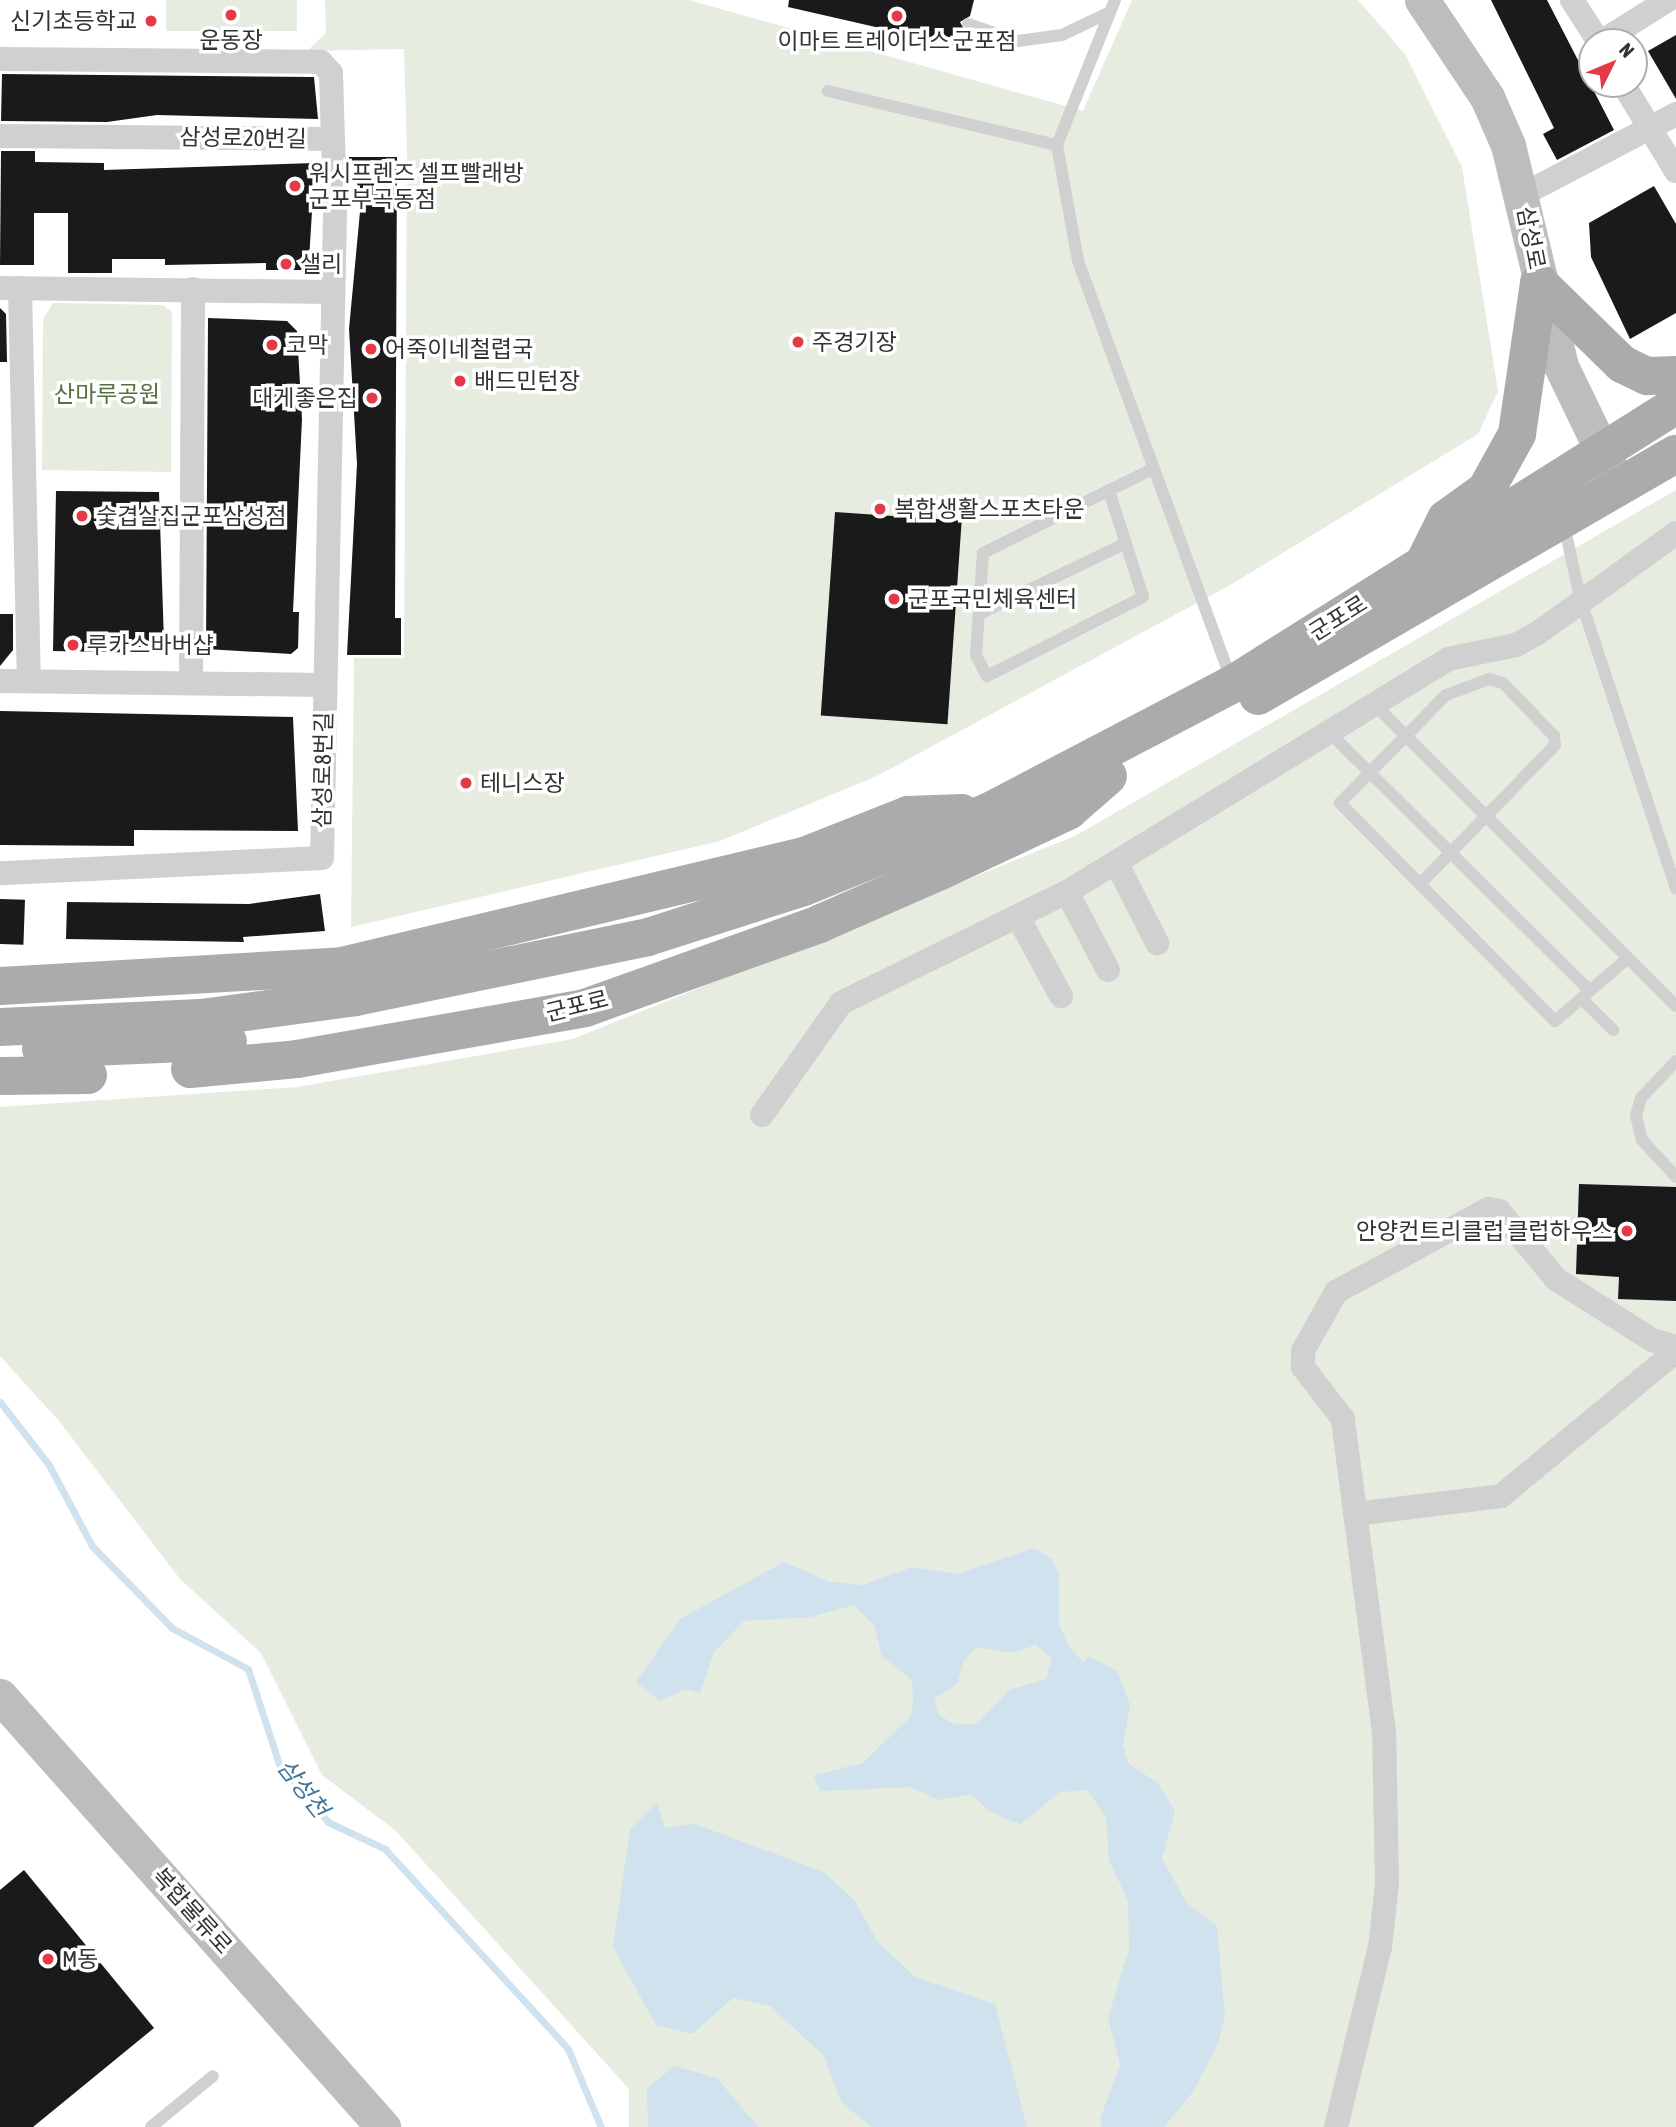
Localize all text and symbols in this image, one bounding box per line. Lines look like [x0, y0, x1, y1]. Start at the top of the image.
place label: 신기초등학교 [10, 7, 137, 35]
marker: 운동장 [223, 7, 239, 23]
marker: 이마트 트레이더스 군포점 [889, 8, 905, 24]
marker: 신기초등학교 [143, 13, 159, 29]
place label: 운동장 [199, 26, 263, 54]
place label: 이마트 트레이더스 군포점 [777, 27, 1017, 55]
north arrow [1578, 28, 1648, 98]
text: N [1615, 38, 1639, 62]
street label: 삼성로20번길 [179, 123, 307, 153]
place label: 워시프렌즈 셀프빨래방 군포부곡동점 [309, 159, 524, 213]
marker: 워시프렌즈 셀프빨래방 군포부곡동점 [287, 178, 303, 194]
street label: 삼성로 [1511, 204, 1551, 272]
place label: 샐리 [300, 250, 342, 278]
marker: 샐리 [278, 256, 294, 272]
place label: 주경기장 [812, 328, 897, 356]
place label: 코막 [286, 331, 328, 359]
marker: 주경기장 [790, 334, 806, 350]
place label: 어죽이네철렵국 [385, 335, 533, 363]
marker: 코막 [264, 337, 280, 353]
marker: 어죽이네철렵국 [363, 341, 379, 357]
place label: 배드민턴장 [474, 367, 580, 395]
marker: 배드민턴장 [452, 373, 468, 389]
park label: 산마루공원 [54, 380, 160, 408]
place label: 대게좋은집 [252, 384, 358, 412]
marker: 대게좋은집 [364, 390, 380, 406]
place label: 복합생활스포츠타운 [894, 495, 1084, 523]
marker: 복합생활스포츠타운 [872, 501, 888, 517]
place label: 숯겹살집군포삼성점 [96, 502, 286, 530]
marker: 숯겹살집군포삼성점 [74, 508, 90, 524]
place label: 군포국민체육센터 [908, 585, 1077, 613]
street label: 군포로 [1304, 589, 1372, 647]
marker: 군포국민체육센터 [886, 591, 902, 607]
place label: 루카스바버샵 [87, 631, 214, 659]
marker: 루카스바버샵 [65, 637, 81, 653]
street label: 삼성로8번길 [308, 711, 338, 829]
place label: 테니스장 [480, 769, 565, 797]
marker: 테니스장 [458, 775, 474, 791]
street label: 군포로 [543, 985, 611, 1027]
place label: 안양컨트리클럽 클럽하우스 [1356, 1217, 1613, 1245]
marker: 안양컨트리클럽 클럽하우스 [1619, 1223, 1635, 1239]
water label: 삼성천 [271, 1753, 335, 1823]
street label: 복합물류로 [146, 1862, 238, 1960]
place label: M동 [62, 1945, 99, 1973]
marker: M동 [40, 1951, 56, 1967]

